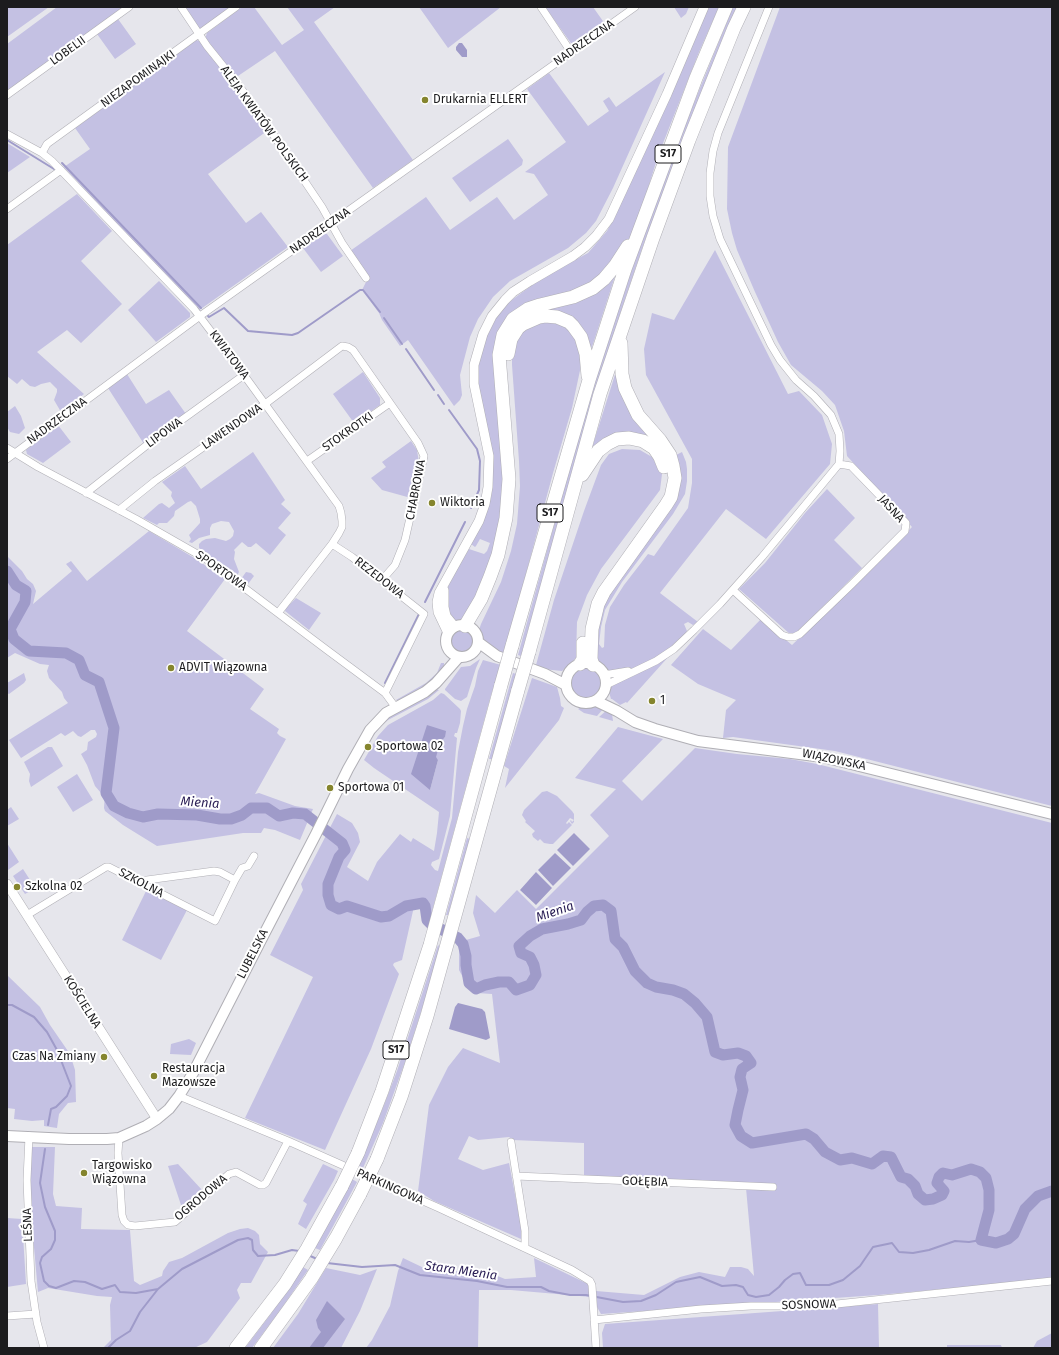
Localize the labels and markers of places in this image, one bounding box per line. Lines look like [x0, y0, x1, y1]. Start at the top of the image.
place label: Drukarnia ELLERT [433, 93, 528, 107]
marker: Drukarnia ELLERT [420, 95, 430, 105]
place label: Wiktoria [440, 496, 485, 510]
marker: Wiktoria [427, 498, 437, 508]
place label: ADVIT Wiązowna [179, 661, 267, 675]
marker: ADVIT Wiązowna [166, 663, 176, 673]
place label: 1 [660, 694, 665, 708]
marker: 1 [647, 696, 657, 706]
place label: Sportowa 02 [376, 740, 443, 754]
marker: Sportowa 02 [363, 742, 373, 752]
place label: Sportowa 01 [338, 781, 404, 795]
marker: Sportowa 01 [325, 783, 335, 793]
place label: Szkolna 02 [25, 880, 82, 894]
marker: Szkolna 02 [12, 882, 22, 892]
place label: Czas Na Zmiany [12, 1050, 96, 1064]
marker: Czas Na Zmiany [99, 1052, 109, 1062]
place label: Restauracja Mazowsze [162, 1062, 225, 1090]
marker: Restauracja Mazowsze [149, 1071, 159, 1081]
place label: Targowisko Wiązowna [92, 1159, 152, 1187]
marker: Targowisko Wiązowna [79, 1168, 89, 1178]

